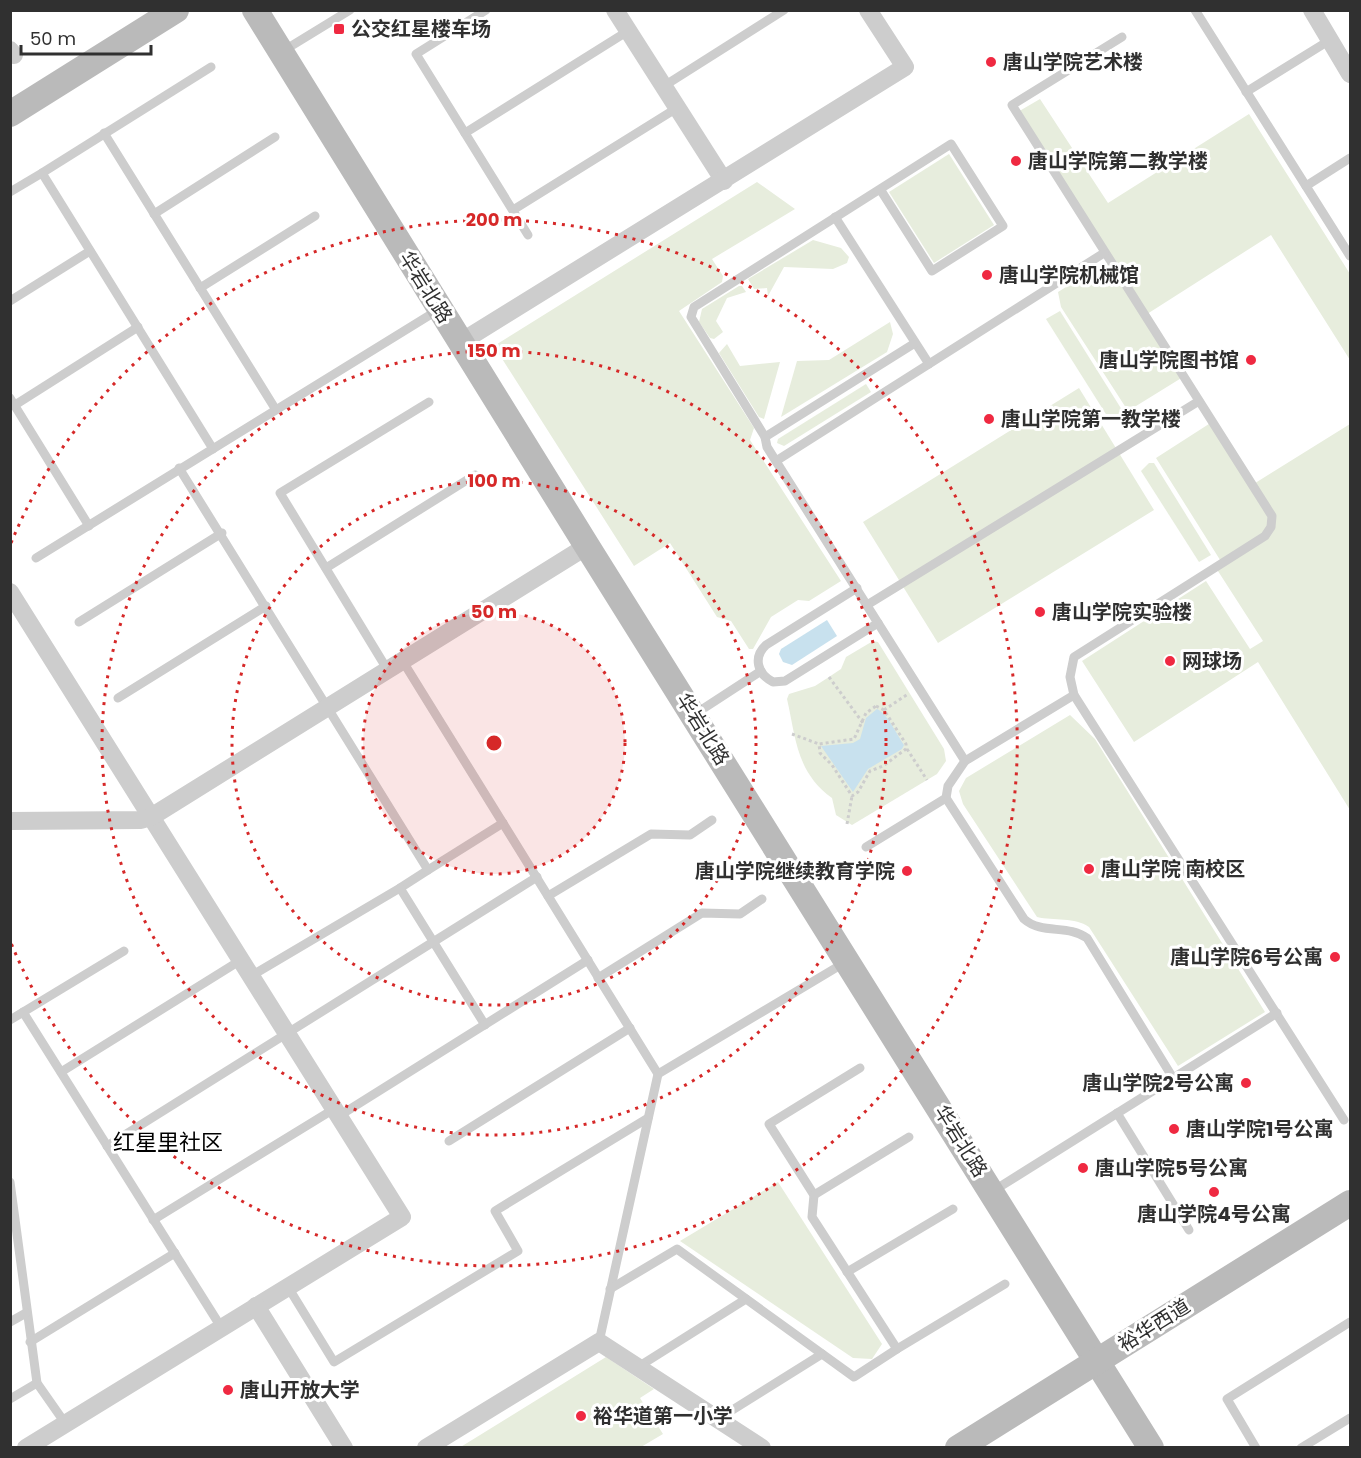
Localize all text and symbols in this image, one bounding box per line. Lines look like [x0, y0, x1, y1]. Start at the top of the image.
place label: 公交红星楼车场 [351, 15, 491, 43]
scale bar [21, 18, 152, 56]
marker: 公交红星楼车场 [332, 22, 346, 36]
text: 50 m [30, 26, 76, 51]
place label: 唐山学院艺术楼 [1003, 48, 1143, 76]
marker: 唐山学院艺术楼 [984, 55, 998, 69]
place label: 唐山学院第二教学楼 [1028, 147, 1208, 175]
marker: 唐山学院第二教学楼 [1009, 154, 1023, 168]
text: 200 m [466, 207, 522, 232]
street label: 华岩北路 [393, 246, 459, 328]
place label: 唐山学院机械馆 [999, 261, 1139, 289]
marker: 唐山学院机械馆 [980, 268, 994, 282]
text: 150 m [467, 338, 521, 363]
place label: 唐山学院图书馆 [1099, 346, 1239, 374]
marker: 唐山学院图书馆 [1244, 353, 1258, 367]
place label: 唐山学院第一教学楼 [1001, 405, 1181, 433]
marker: 唐山学院第一教学楼 [982, 412, 996, 426]
text: 100 m [467, 468, 521, 493]
place label: 唐山学院实验楼 [1052, 598, 1192, 626]
text: 50 m [471, 599, 517, 624]
marker: 唐山学院实验楼 [1033, 605, 1047, 619]
place label: 网球场 [1182, 647, 1242, 675]
marker: 网球场 [1163, 654, 1177, 668]
street label: 华岩北路 [670, 688, 736, 770]
centre of rings [484, 733, 504, 753]
place label: 唐山学院 南校区 [1101, 855, 1245, 883]
place label: 唐山学院继续教育学院 [695, 857, 895, 885]
marker: 唐山学院 南校区 [1082, 862, 1096, 876]
marker: 唐山学院继续教育学院 [900, 864, 914, 878]
place label: 唐山学院6号公寓 [1170, 943, 1323, 971]
marker: 唐山学院6号公寓 [1328, 950, 1342, 964]
place label: 唐山学院2号公寓 [1083, 1069, 1234, 1097]
marker: 唐山学院2号公寓 [1239, 1076, 1253, 1090]
street label: 华岩北路 [928, 1100, 994, 1182]
place label: 唐山学院1号公寓 [1186, 1115, 1334, 1143]
marker: 唐山学院1号公寓 [1167, 1122, 1181, 1136]
district label: 红星里社区 [113, 1127, 223, 1158]
place label: 唐山学院5号公寓 [1095, 1154, 1248, 1182]
marker: 唐山学院5号公寓 [1076, 1161, 1090, 1175]
marker: 唐山学院4号公寓 [1207, 1185, 1221, 1199]
place label: 唐山学院4号公寓 [1137, 1200, 1291, 1228]
street label: 裕华西道 [1113, 1292, 1195, 1358]
place label: 唐山开放大学 [240, 1376, 360, 1404]
marker: 唐山开放大学 [221, 1383, 235, 1397]
place label: 裕华道第一小学 [593, 1402, 733, 1430]
marker: 裕华道第一小学 [574, 1409, 588, 1423]

